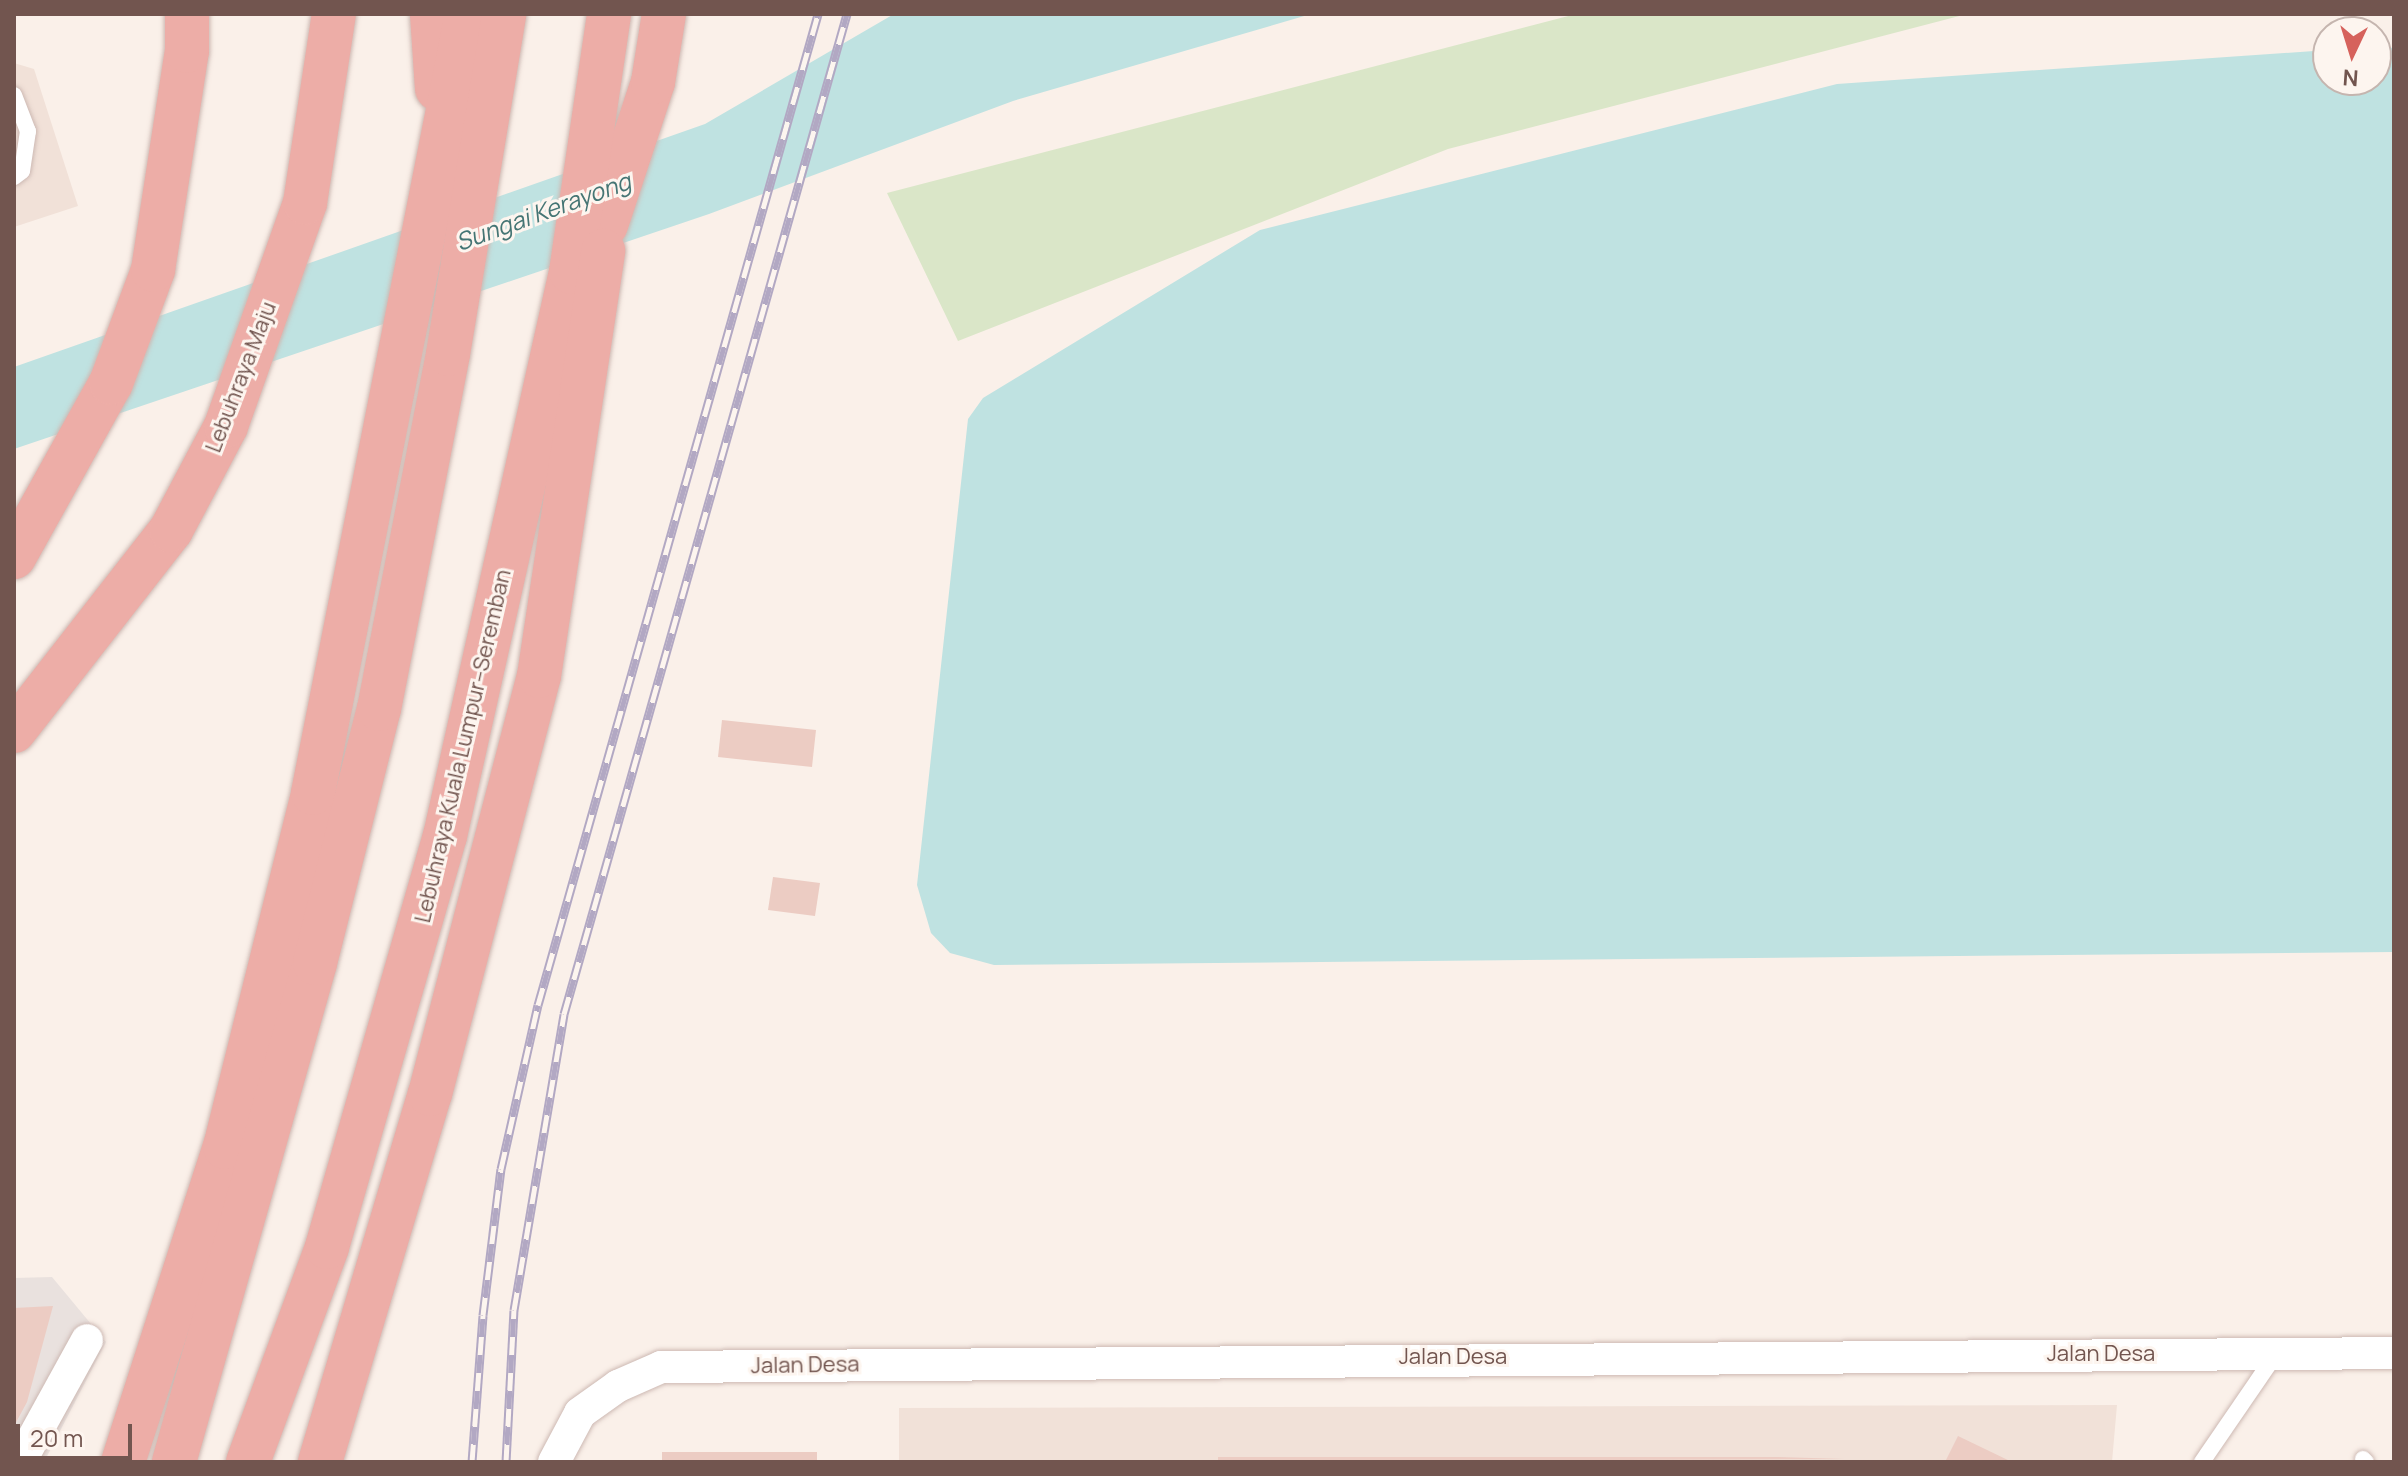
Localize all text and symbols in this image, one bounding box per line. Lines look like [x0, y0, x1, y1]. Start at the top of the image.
north arrow [2312, 16, 2392, 96]
text: N [2342, 62, 2359, 93]
water label: Sungai Kerayong [452, 166, 634, 256]
street label: Lebuhraya Maju [200, 298, 282, 456]
street label: Lebuhraya Kuala Lumpur–Seremban [409, 567, 517, 925]
street label: Jalan Desa [2047, 1341, 2155, 1367]
street label: Jalan Desa [1399, 1344, 1507, 1370]
street label: Jalan Desa [750, 1351, 860, 1379]
scale bar [20, 1408, 136, 1458]
text: 20 m [30, 1421, 83, 1454]

